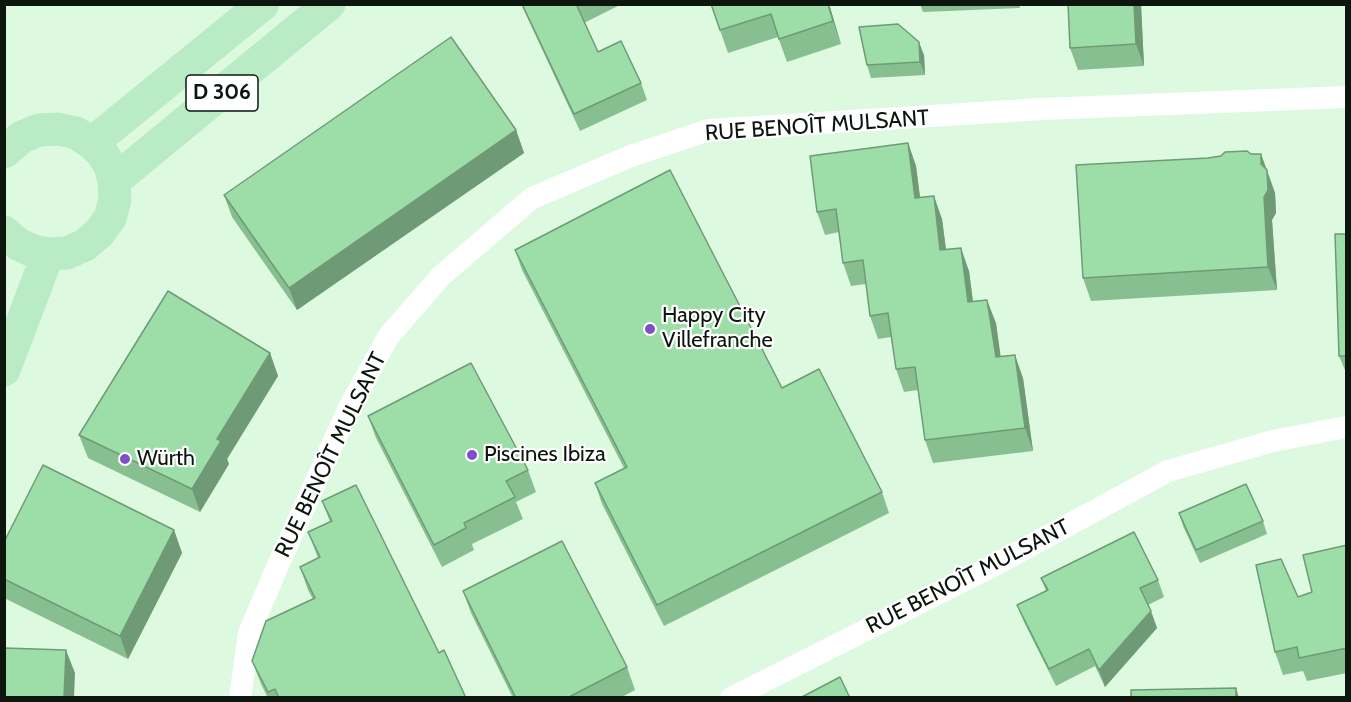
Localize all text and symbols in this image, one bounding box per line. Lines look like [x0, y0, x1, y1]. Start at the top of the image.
road number: D 306 [186, 75, 258, 111]
street label: RUE BENOÎT MULSANT [704, 105, 930, 147]
place label: Happy City Villefranche [662, 303, 773, 354]
marker: Happy City Villefranche [643, 322, 657, 336]
street label: RUE BENOÎT MULSANT [270, 348, 392, 562]
place label: Piscines Ibiza [484, 442, 606, 468]
place label: Würth [137, 446, 195, 472]
marker: Piscines Ibiza [465, 448, 479, 462]
marker: Würth [118, 452, 132, 466]
street label: RUE BENOÎT MULSANT [862, 514, 1074, 640]

